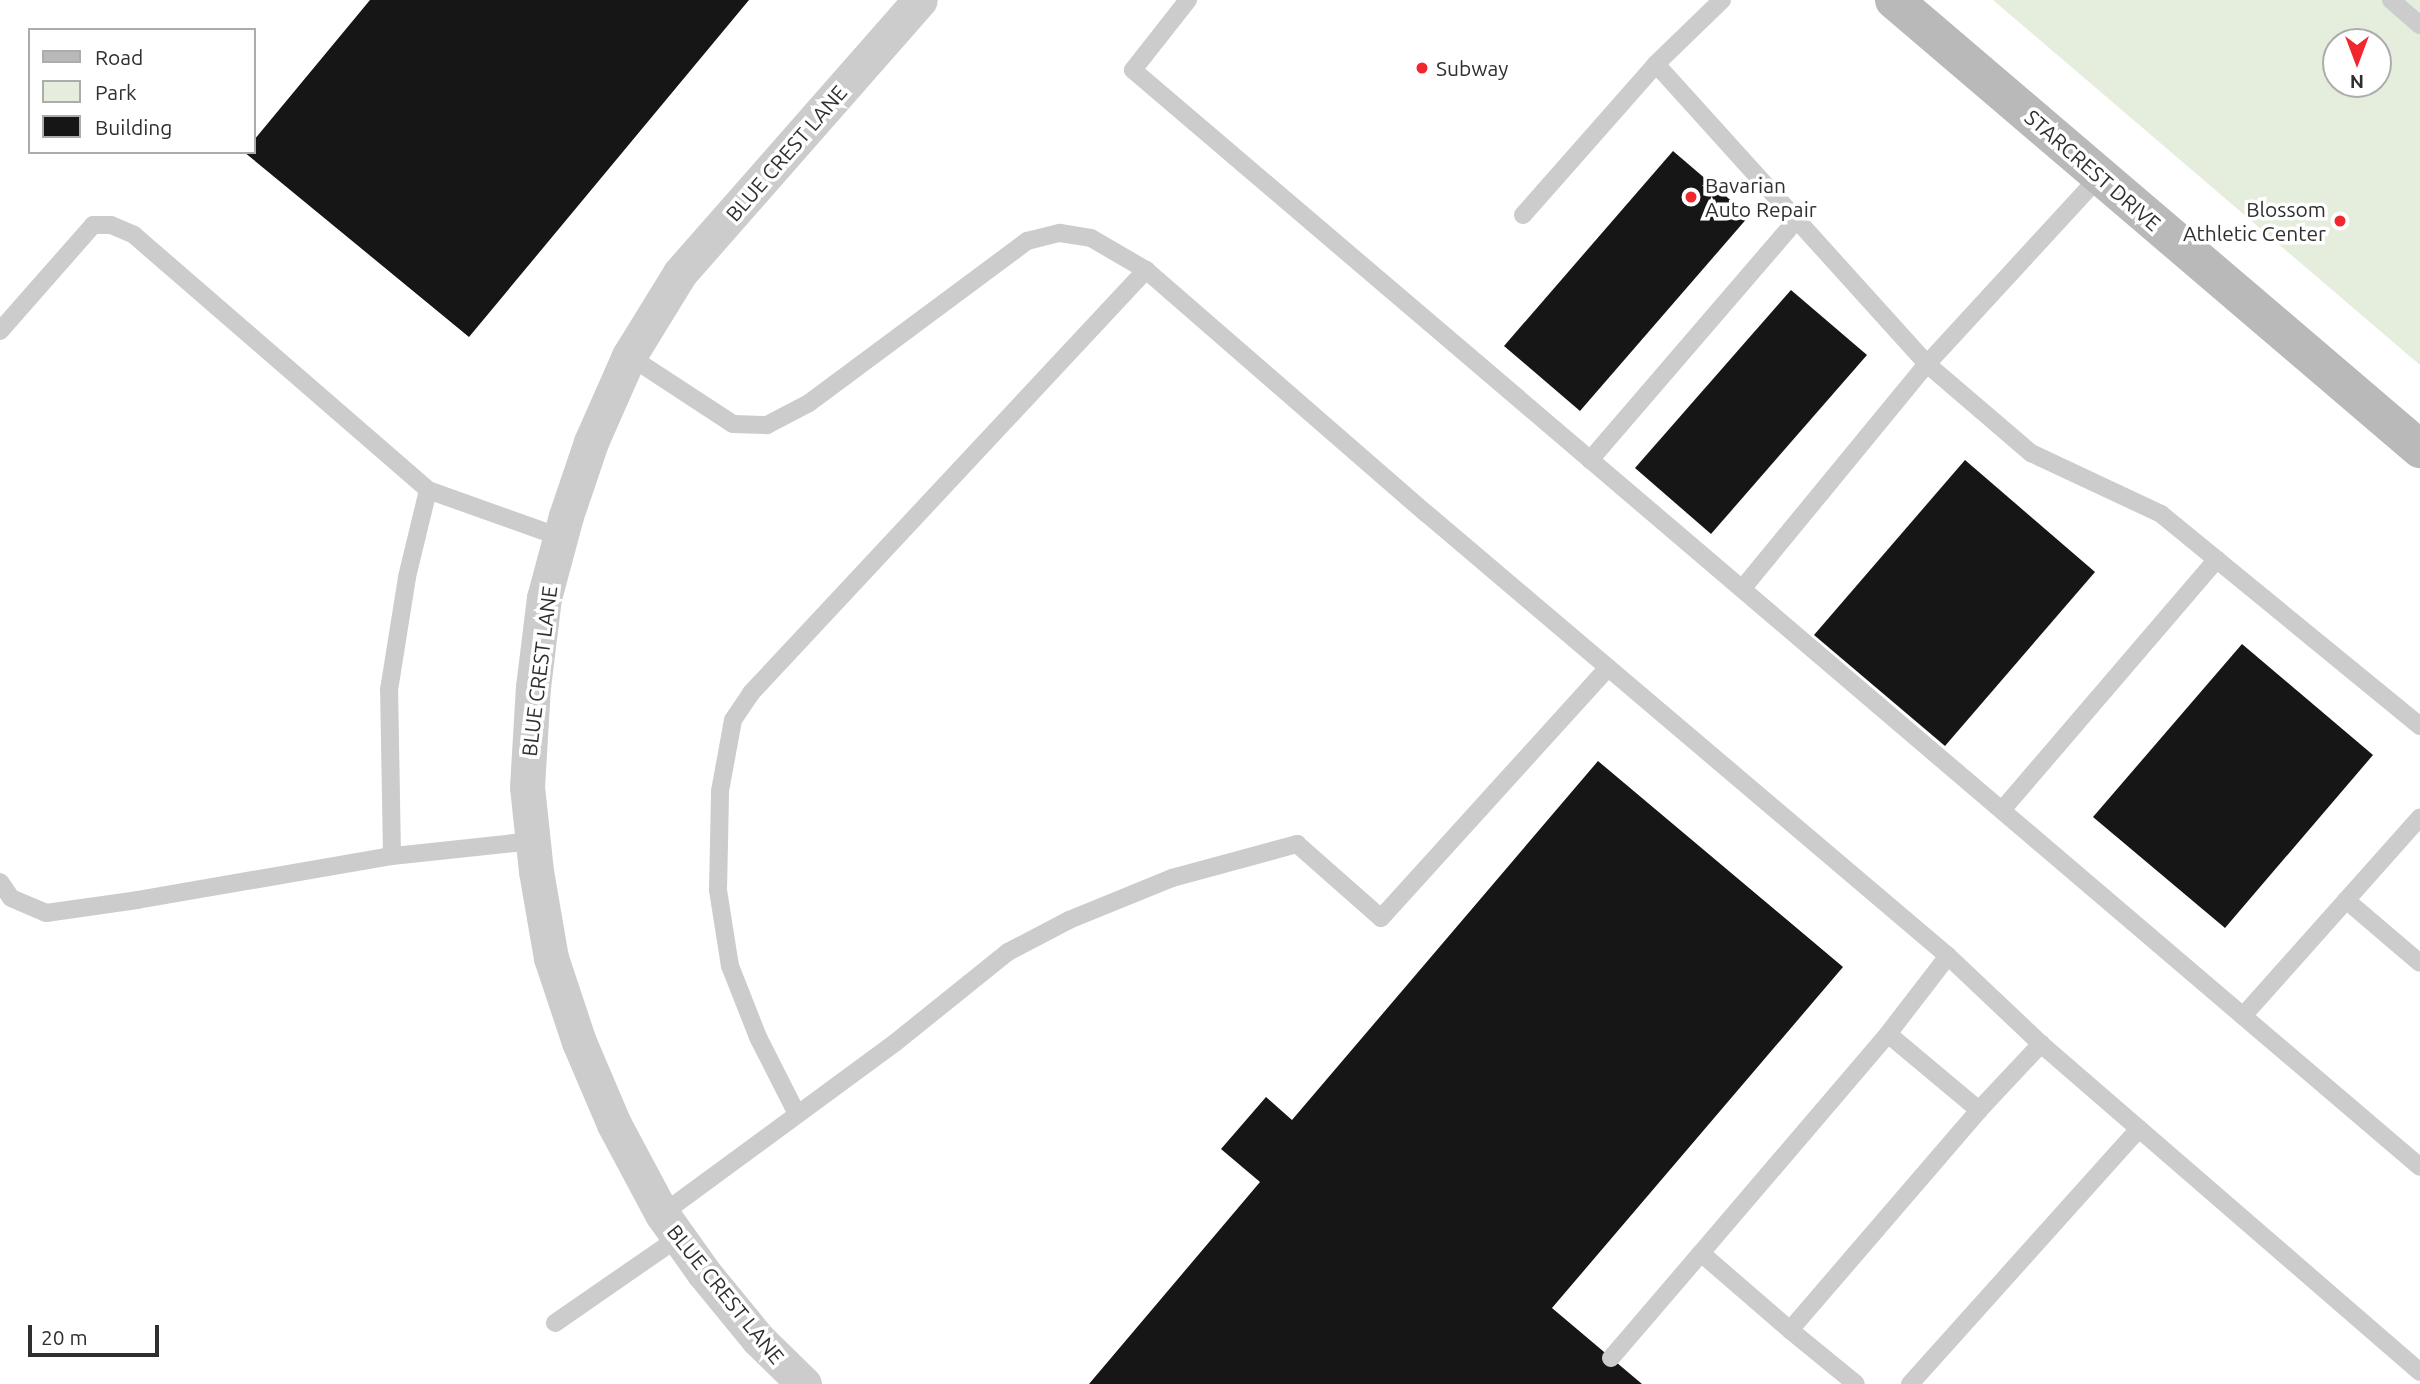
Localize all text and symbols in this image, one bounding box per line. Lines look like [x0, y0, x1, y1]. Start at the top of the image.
legend [28, 28, 256, 154]
north arrow [2322, 28, 2392, 98]
text: Road [95, 45, 143, 69]
place label: Subway [1436, 55, 1508, 81]
marker: Subway [1414, 60, 1430, 76]
text: N [2350, 71, 2364, 93]
text: Park [95, 80, 137, 104]
street label: BLUE CREST LANE [720, 80, 852, 226]
street label: STARCREST DRIVE [2020, 104, 2166, 236]
text: Building [95, 115, 172, 139]
place label: Bavarian Auto Repair [1705, 172, 1817, 222]
marker: Bavarian Auto Repair [1683, 189, 1699, 205]
place label: Blossom Athletic Center [2183, 196, 2326, 246]
marker: Blossom Athletic Center [2332, 213, 2348, 229]
street label: BLUE CREST LANE [516, 584, 562, 758]
street label: BLUE CREST LANE [662, 1219, 790, 1369]
scale bar [32, 1310, 163, 1354]
text: 20 m [41, 1325, 88, 1349]

